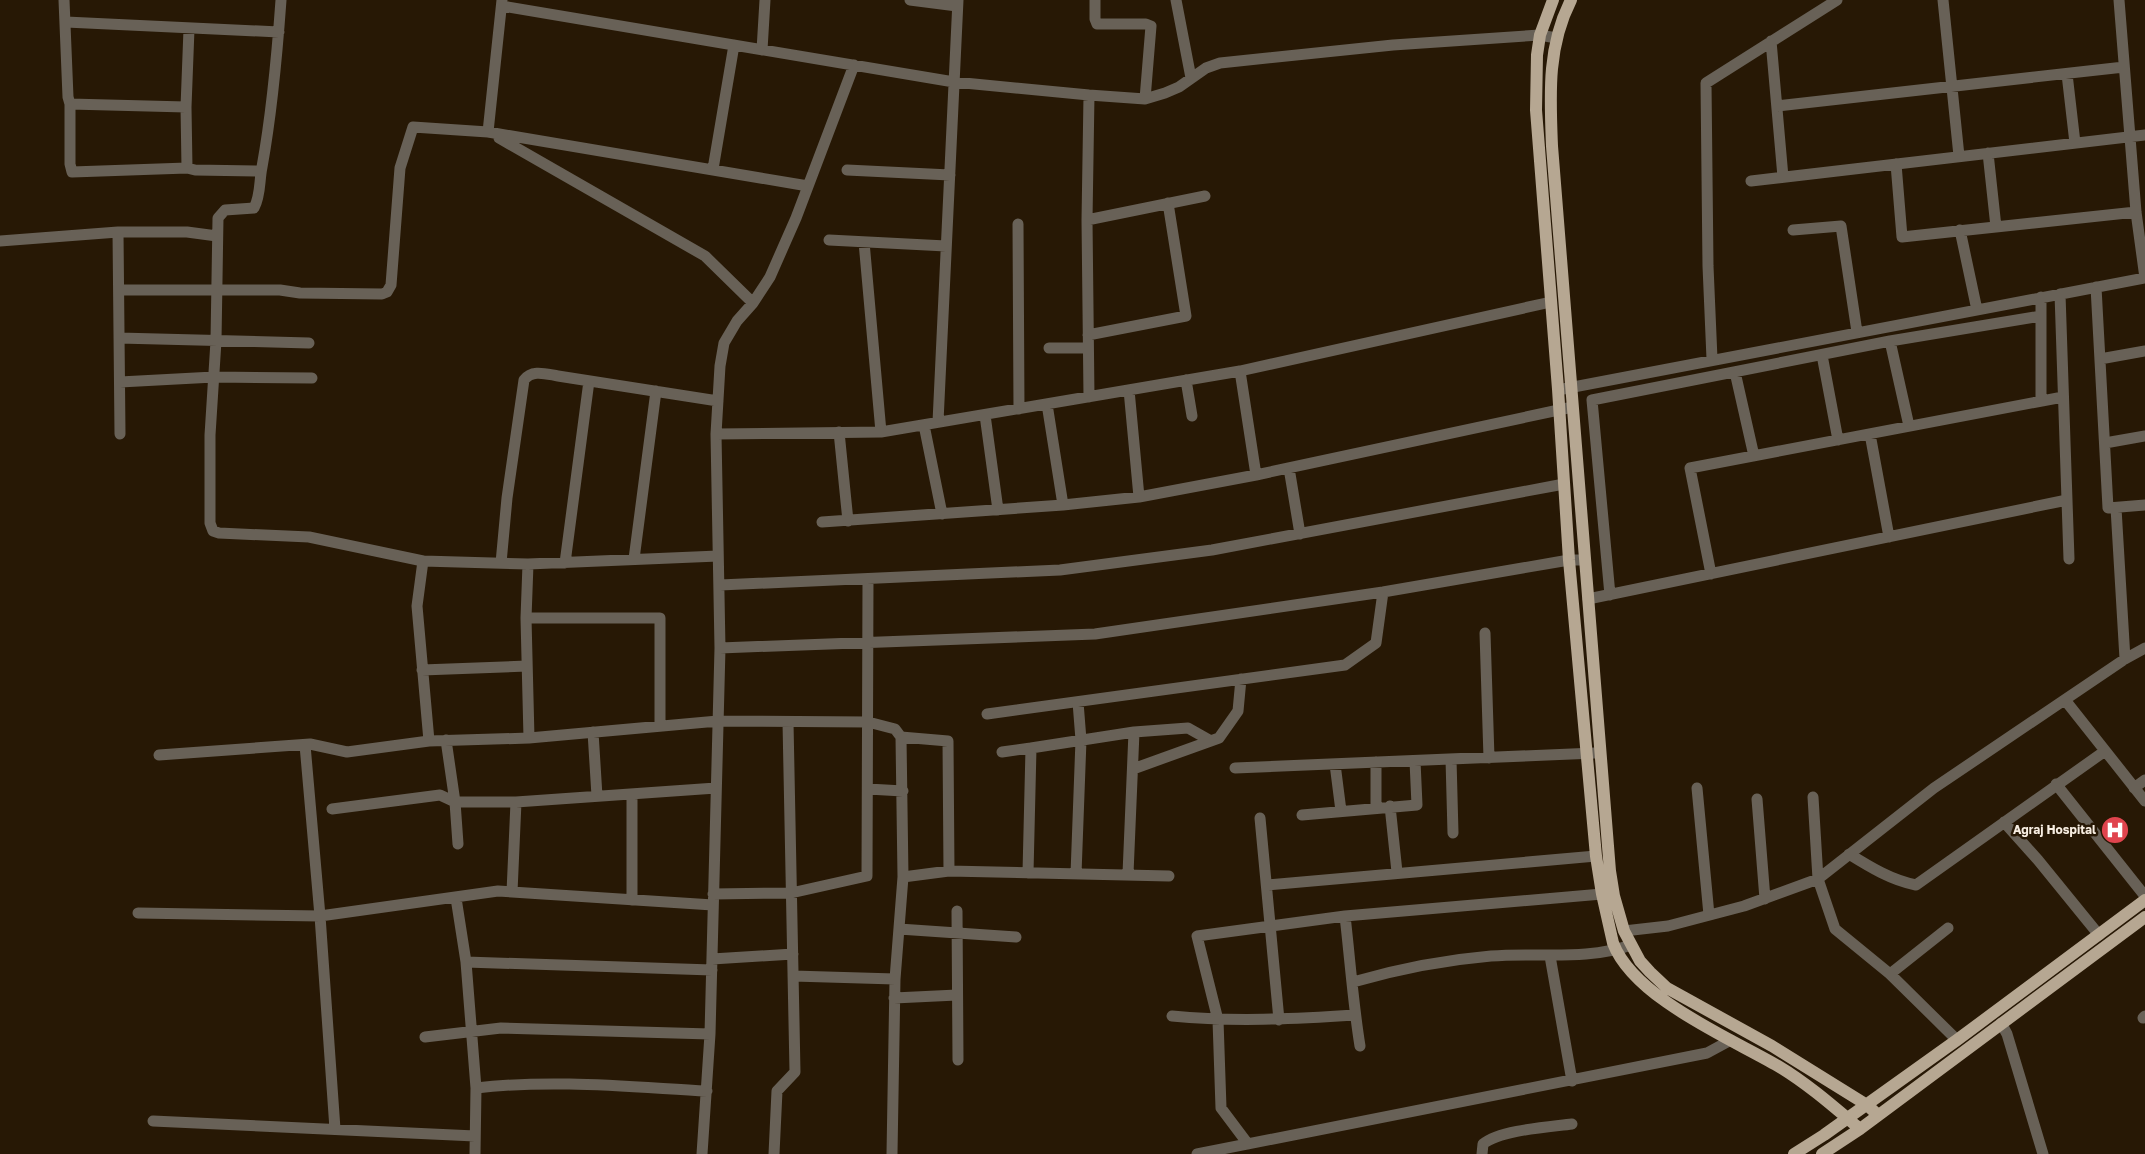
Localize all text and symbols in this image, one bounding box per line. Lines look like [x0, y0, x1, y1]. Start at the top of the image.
hospital icon: Agraj Hospital [2100, 815, 2130, 845]
place label: Agraj Hospital [2013, 822, 2096, 837]

